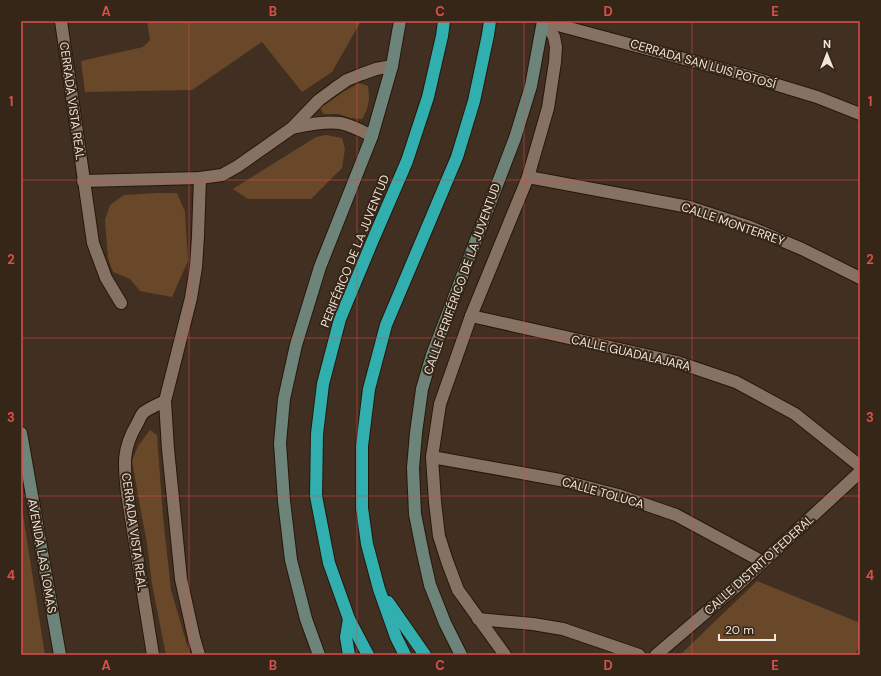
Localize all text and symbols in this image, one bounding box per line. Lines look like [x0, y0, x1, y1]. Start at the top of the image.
text: A [101, 3, 111, 20]
text: B [269, 3, 277, 20]
text: C [435, 3, 445, 20]
text: D [603, 3, 613, 20]
text: E [771, 3, 779, 20]
north arrow [807, 34, 847, 74]
street label: CERRADA SAN LUIS POTOSÍ [628, 36, 778, 93]
text: N [823, 37, 831, 51]
street label: CERRADA VISTA REAL [56, 41, 88, 161]
text: 1 [9, 93, 13, 110]
text: 1 [868, 93, 872, 110]
street label: PERIFÉRICO DE LA JUVENTUD [317, 172, 393, 330]
street label: CALLE PERIFÉRICO DE LA JUVENTUD [420, 181, 504, 377]
street label: CALLE MONTERREY [679, 199, 787, 249]
text: 2 [7, 251, 15, 268]
text: 2 [866, 251, 874, 268]
street label: CALLE GUADALAJARA [570, 331, 692, 375]
text: 3 [7, 409, 15, 426]
text: 3 [866, 409, 874, 426]
street label: CERRADA VISTA REAL [118, 472, 150, 592]
street label: CALLE TOLUCA [560, 474, 646, 512]
street label: AVENIDA LAS LOMAS [24, 498, 60, 614]
street label: CALLE DISTRITO FEDERAL [701, 512, 817, 618]
text: 4 [7, 567, 15, 584]
text: 4 [866, 567, 874, 584]
scale bar [719, 616, 775, 642]
text: 20 m [725, 622, 754, 638]
text: A [101, 657, 111, 674]
text: B [269, 657, 277, 674]
text: C [435, 657, 445, 674]
text: D [603, 657, 613, 674]
text: E [771, 657, 779, 674]

